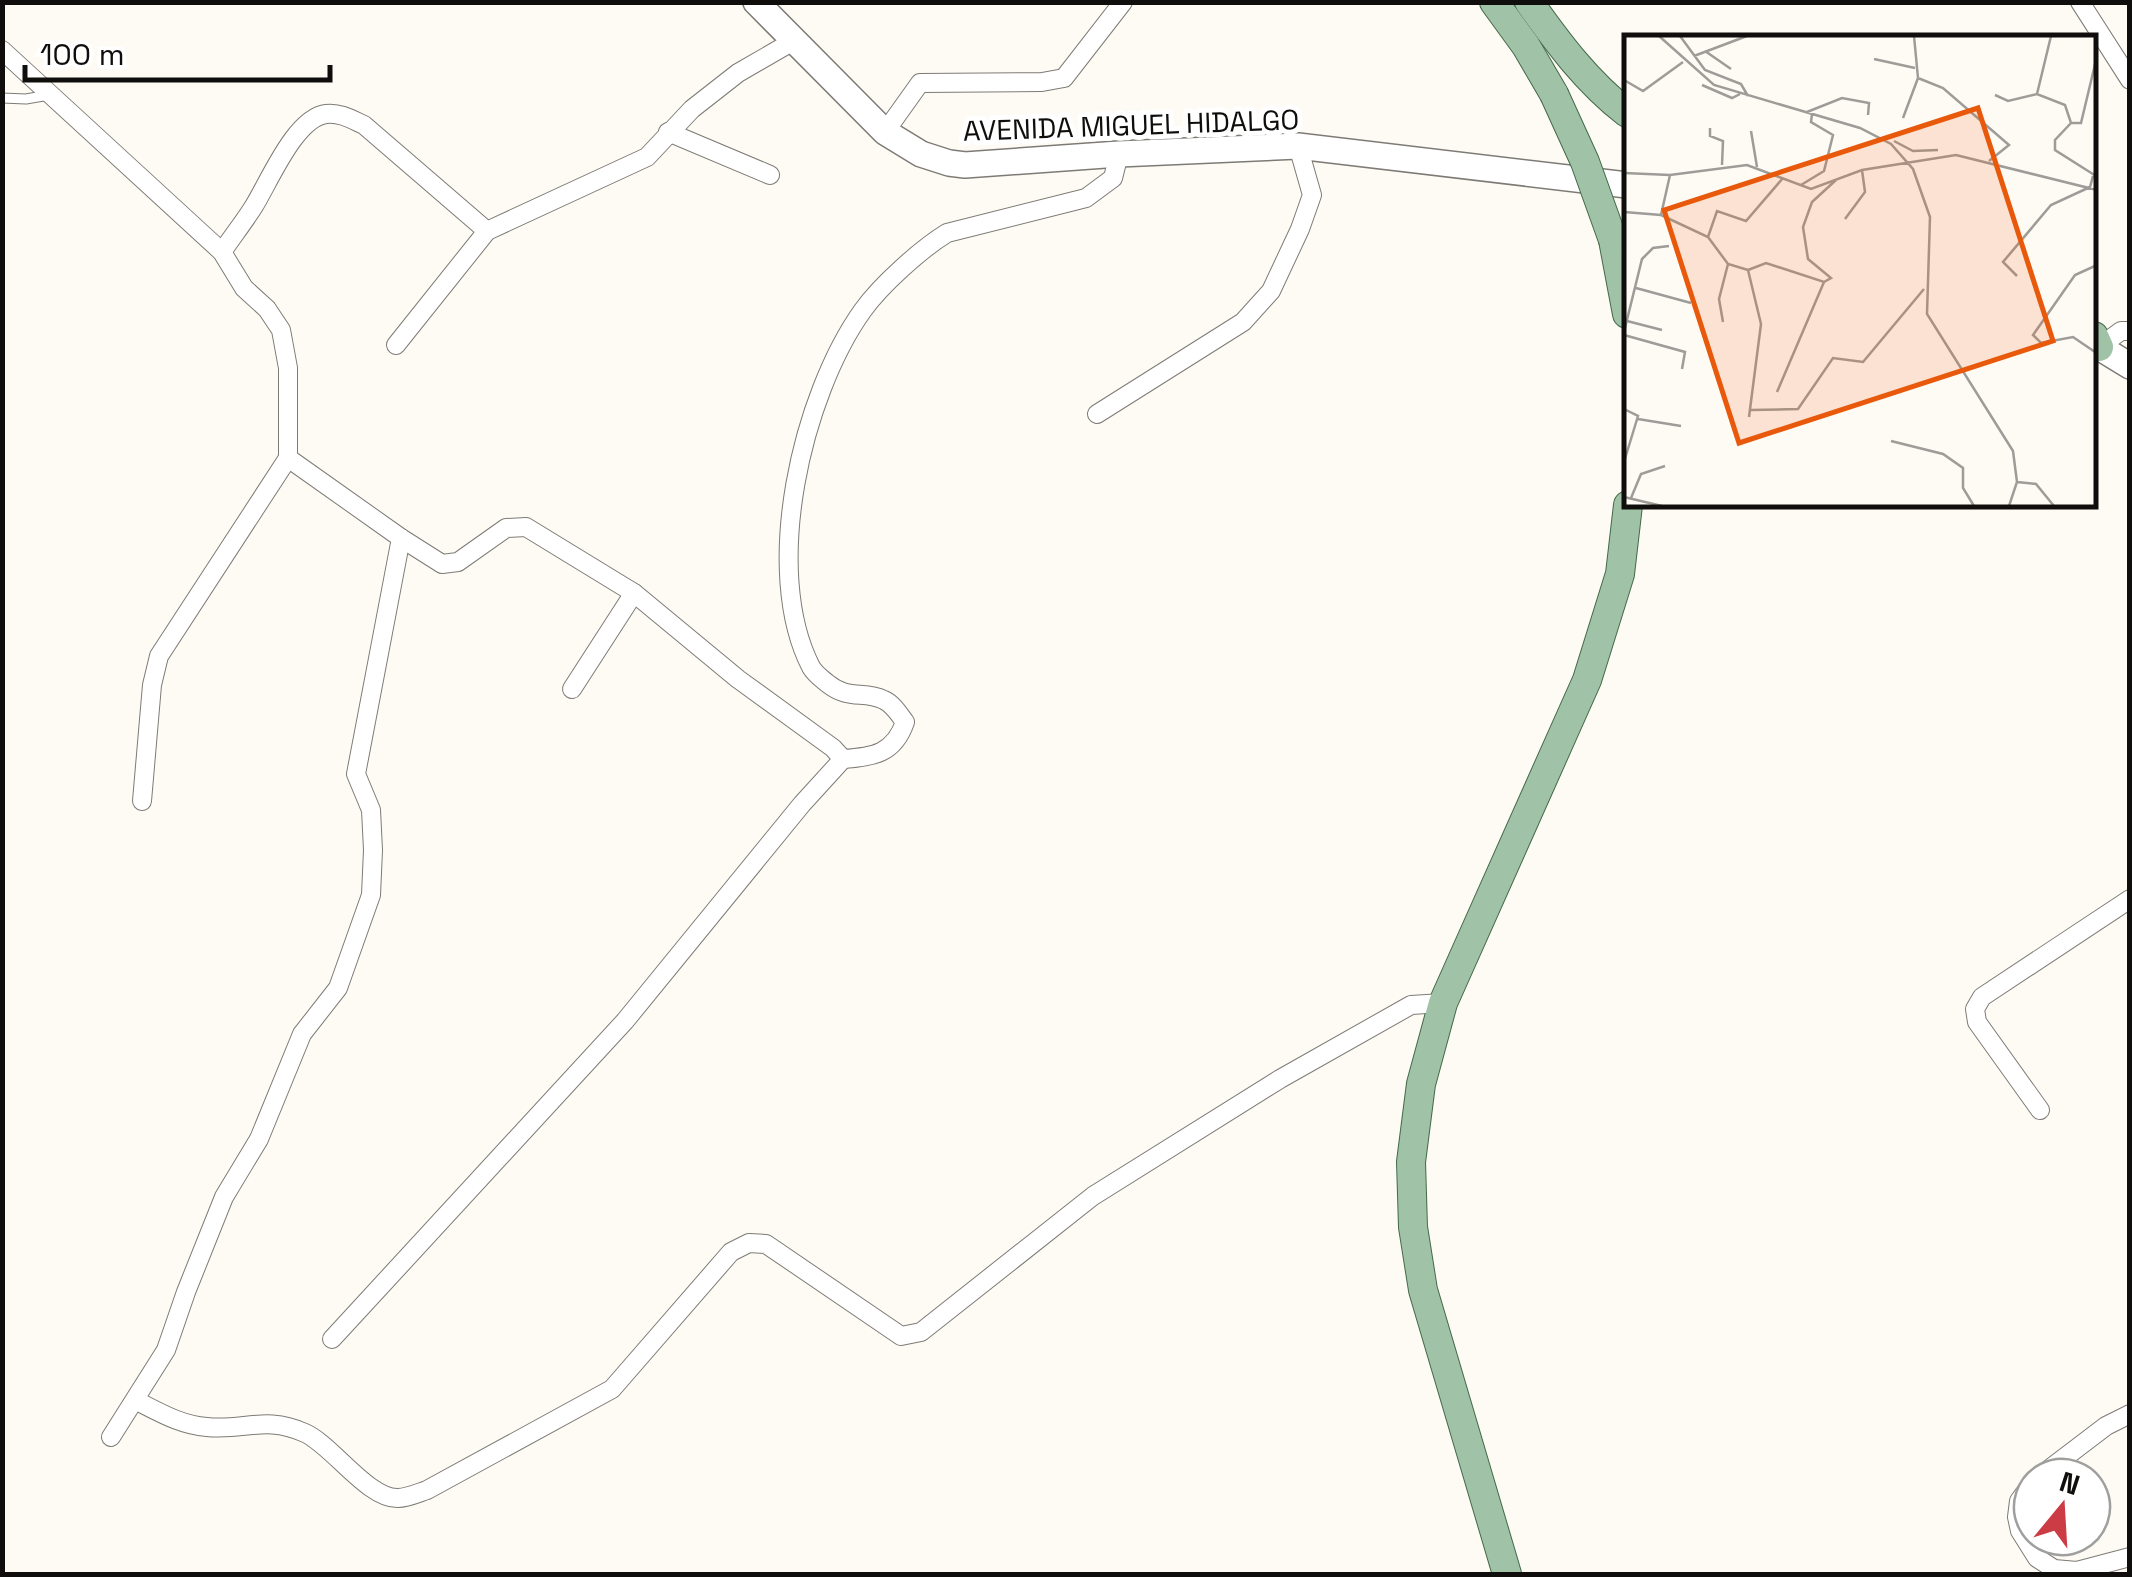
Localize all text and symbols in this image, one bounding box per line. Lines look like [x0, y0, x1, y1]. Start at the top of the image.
scale bar [25, 20, 330, 82]
text: 100 m [40, 35, 125, 74]
inset map [1624, 35, 2097, 508]
street label: AVENIDA MIGUEL HIDALGO [962, 101, 1300, 149]
north arrow [2012, 1457, 2112, 1557]
text: N [2055, 1463, 2084, 1503]

